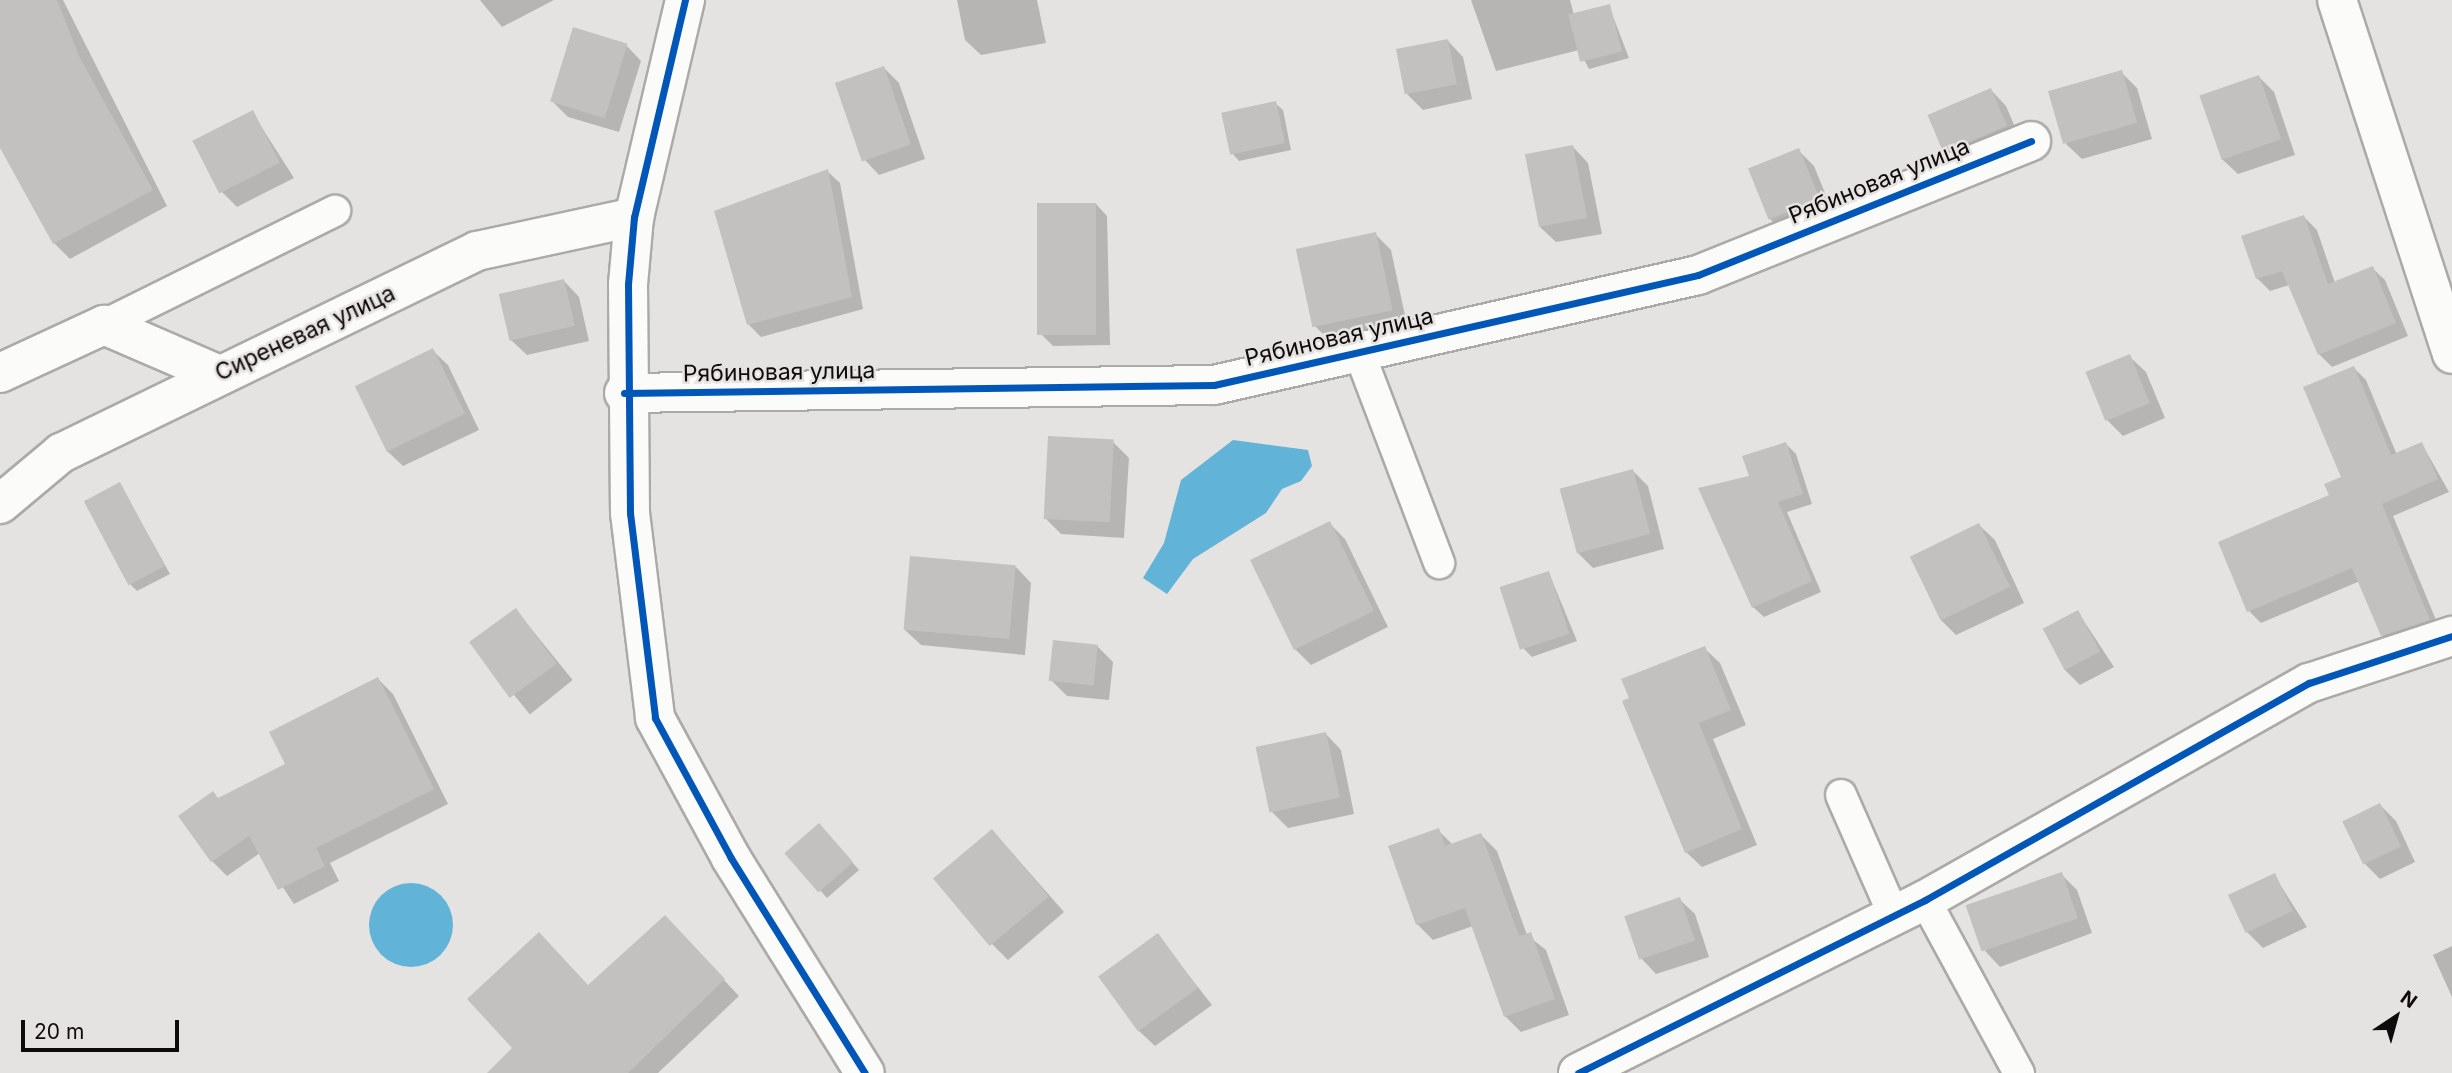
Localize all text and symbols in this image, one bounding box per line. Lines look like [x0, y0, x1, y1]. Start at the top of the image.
street label: Рябиновая улица [1785, 132, 1973, 230]
street label: Сиреневая улица [211, 279, 399, 387]
street label: Рябиновая улица [1242, 302, 1436, 372]
street label: Рябиновая улица [683, 357, 875, 387]
north arrow [2361, 982, 2431, 1052]
text: N [2396, 986, 2421, 1013]
scale bar [24, 1006, 182, 1050]
text: 20 m [34, 1019, 84, 1044]

